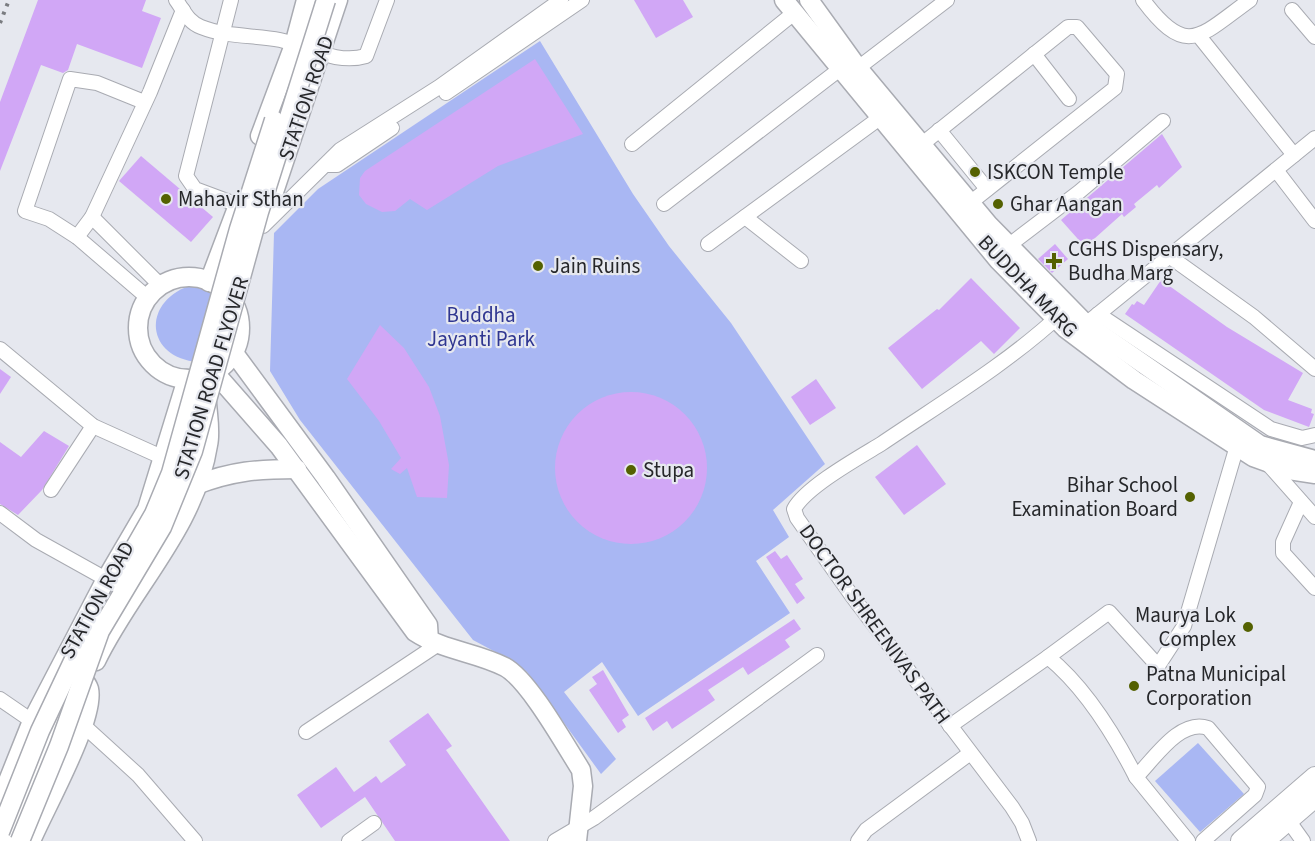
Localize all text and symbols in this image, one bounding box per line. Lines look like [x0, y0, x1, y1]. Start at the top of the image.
street label: STATION ROAD [271, 32, 341, 164]
place label: ISKCON Temple [987, 157, 1124, 187]
marker: ISKCON Temple [968, 165, 982, 179]
place label: Mahavir Sthan [178, 184, 304, 214]
place label: Ghar Aangan [1010, 189, 1123, 219]
marker: Mahavir Sthan [159, 192, 173, 206]
marker: Ghar Aangan [991, 197, 1005, 211]
street label: BUDDHA MARG [971, 228, 1085, 344]
place label: CGHS Dispensary, Budha Marg [1068, 234, 1223, 288]
place label: Jain Ruins [550, 251, 641, 281]
marker: CGHS Dispensary, Budha Marg [1045, 252, 1063, 270]
marker: Jain Ruins [531, 259, 545, 273]
street label: STATION ROAD FLYOVER [166, 273, 256, 483]
park label: Buddha Jayanti Park [427, 300, 536, 354]
place label: Stupa [643, 455, 694, 485]
marker: Stupa [624, 463, 638, 477]
place label: Bihar School Examination Board [1011, 470, 1178, 524]
marker: Bihar School Examination Board [1183, 490, 1197, 504]
street label: DOCTOR SHREENIVAS PATH [792, 518, 958, 730]
street label: STATION ROAD [52, 536, 142, 664]
place label: Maurya Lok Complex [1135, 600, 1237, 654]
marker: Maurya Lok Complex [1241, 620, 1255, 634]
place label: Patna Municipal Corporation [1146, 659, 1286, 713]
marker: Patna Municipal Corporation [1127, 679, 1141, 693]

